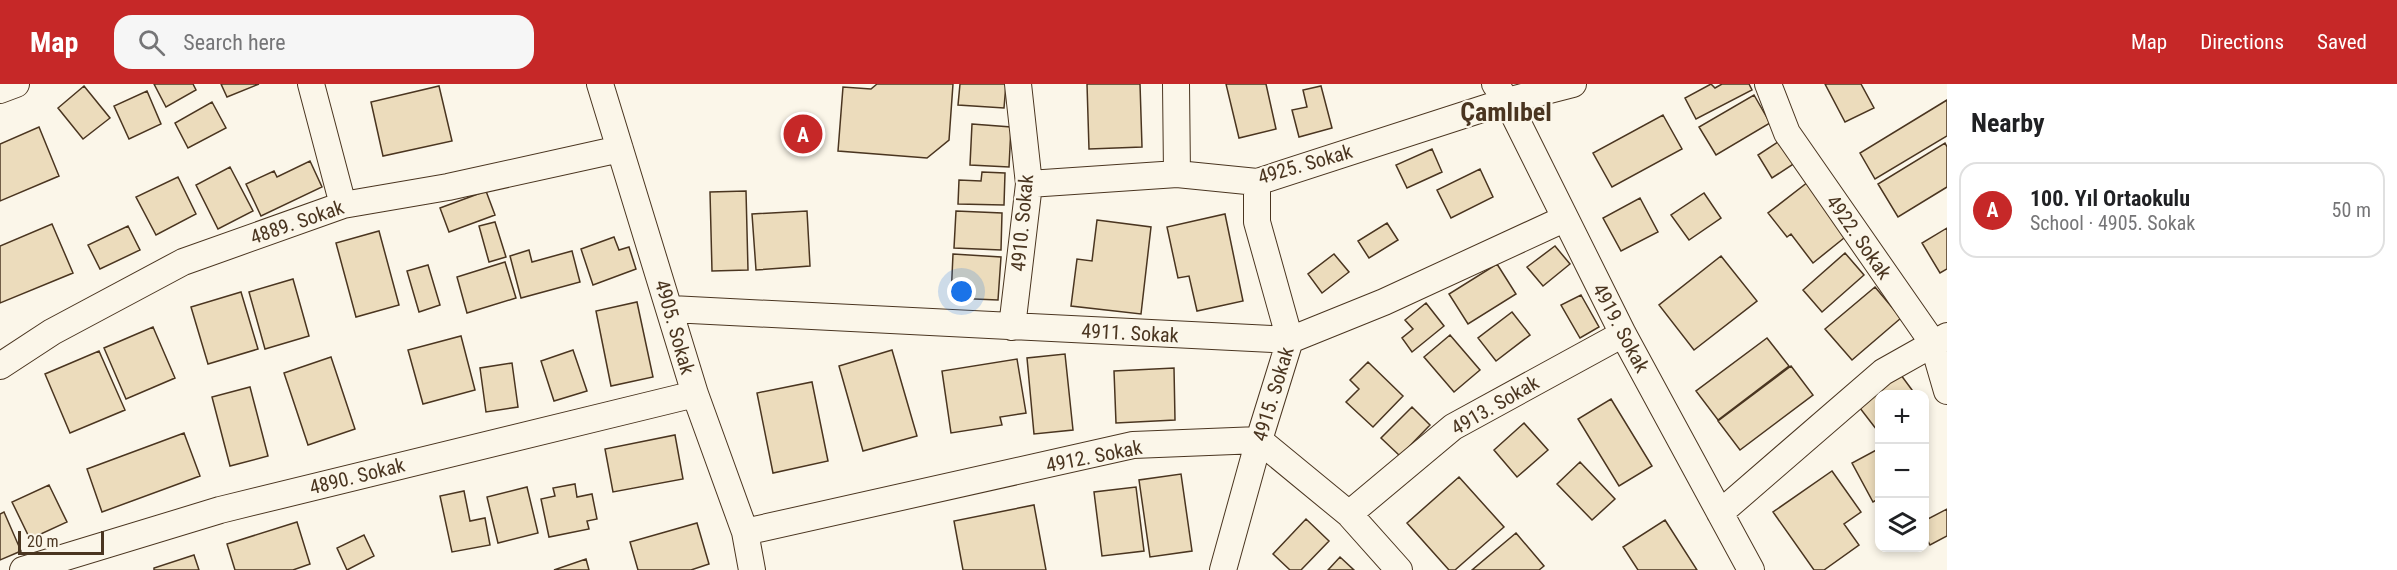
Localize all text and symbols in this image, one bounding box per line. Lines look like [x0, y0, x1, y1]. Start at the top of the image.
search box [114, 15, 534, 69]
text: Map [30, 26, 78, 59]
icon: search [135, 26, 168, 59]
text: Search here [183, 30, 286, 55]
text: Map [2131, 30, 2167, 54]
text: Directions [2200, 30, 2284, 54]
text: Saved [2317, 30, 2367, 54]
district label: Çamlıbel [1460, 97, 1552, 127]
text: Nearby [1971, 108, 2045, 138]
pin: A [784, 112, 822, 156]
street label: 4925. Sokak [1255, 139, 1355, 189]
street label: 4910. Sokak [1006, 173, 1038, 273]
text: 100. Yıl Ortaokulu [2030, 186, 2190, 211]
street label: 4922. Sokak [1821, 190, 1897, 284]
street label: 4889. Sokak [247, 195, 347, 249]
text: A [1987, 198, 1998, 222]
text: 50 m [2332, 198, 2371, 222]
text: School · 4905. Sokak [2030, 211, 2195, 235]
street label: 4905. Sokak [650, 277, 700, 377]
your location [947, 277, 976, 306]
street label: 4919. Sokak [1588, 279, 1654, 377]
street label: 4911. Sokak [1081, 318, 1179, 348]
street label: 4915. Sokak [1247, 344, 1299, 444]
street label: 4913. Sokak [1447, 370, 1543, 440]
map controls [1875, 390, 1929, 552]
button: + [1875, 390, 1929, 444]
street label: 4912. Sokak [1044, 435, 1144, 477]
button: − [1875, 444, 1929, 498]
street label: 4890. Sokak [307, 453, 407, 499]
button: layers [1875, 498, 1929, 552]
scale bar [18, 528, 104, 556]
text: 20 m [27, 532, 59, 551]

